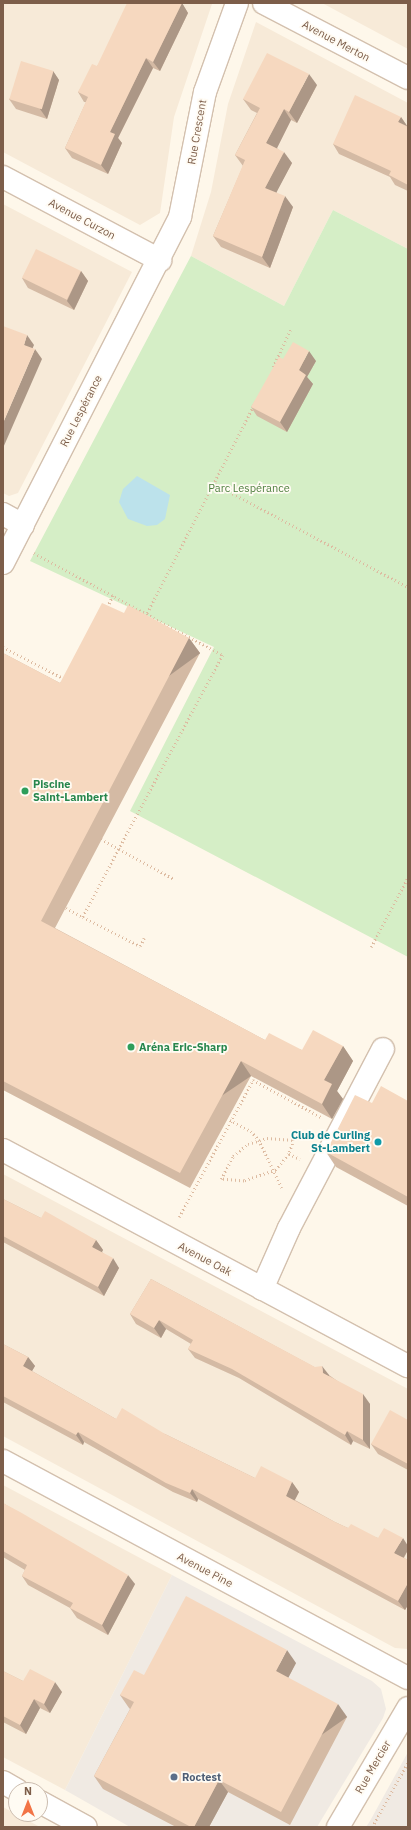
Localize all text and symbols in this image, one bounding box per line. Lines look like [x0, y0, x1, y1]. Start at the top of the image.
street label: Avenue Merton [300, 18, 372, 64]
street label: Rue Crescent [185, 98, 209, 166]
street label: Avenue Curzon [46, 196, 118, 242]
street label: Rue Lespérance [57, 373, 105, 449]
park label: Parc Lespérance [208, 481, 290, 495]
place label: Piscine Saint-Lambert [33, 778, 108, 804]
marker: Piscine Saint-Lambert [20, 786, 30, 796]
place label: Aréna Eric-Sharp [139, 1040, 227, 1054]
marker: Aréna Eric-Sharp [126, 1042, 136, 1052]
place label: Club de Curling St-Lambert [291, 1129, 370, 1155]
marker: Club de Curling St-Lambert [373, 1137, 383, 1147]
street label: Avenue Oak [176, 1239, 234, 1279]
street label: Avenue Pine [175, 1550, 235, 1590]
street label: Rue Mercier [352, 1738, 394, 1796]
place label: Roctest [182, 1770, 221, 1784]
marker: Roctest [169, 1772, 179, 1782]
north arrow [8, 1782, 48, 1822]
text: N [24, 1784, 32, 1798]

